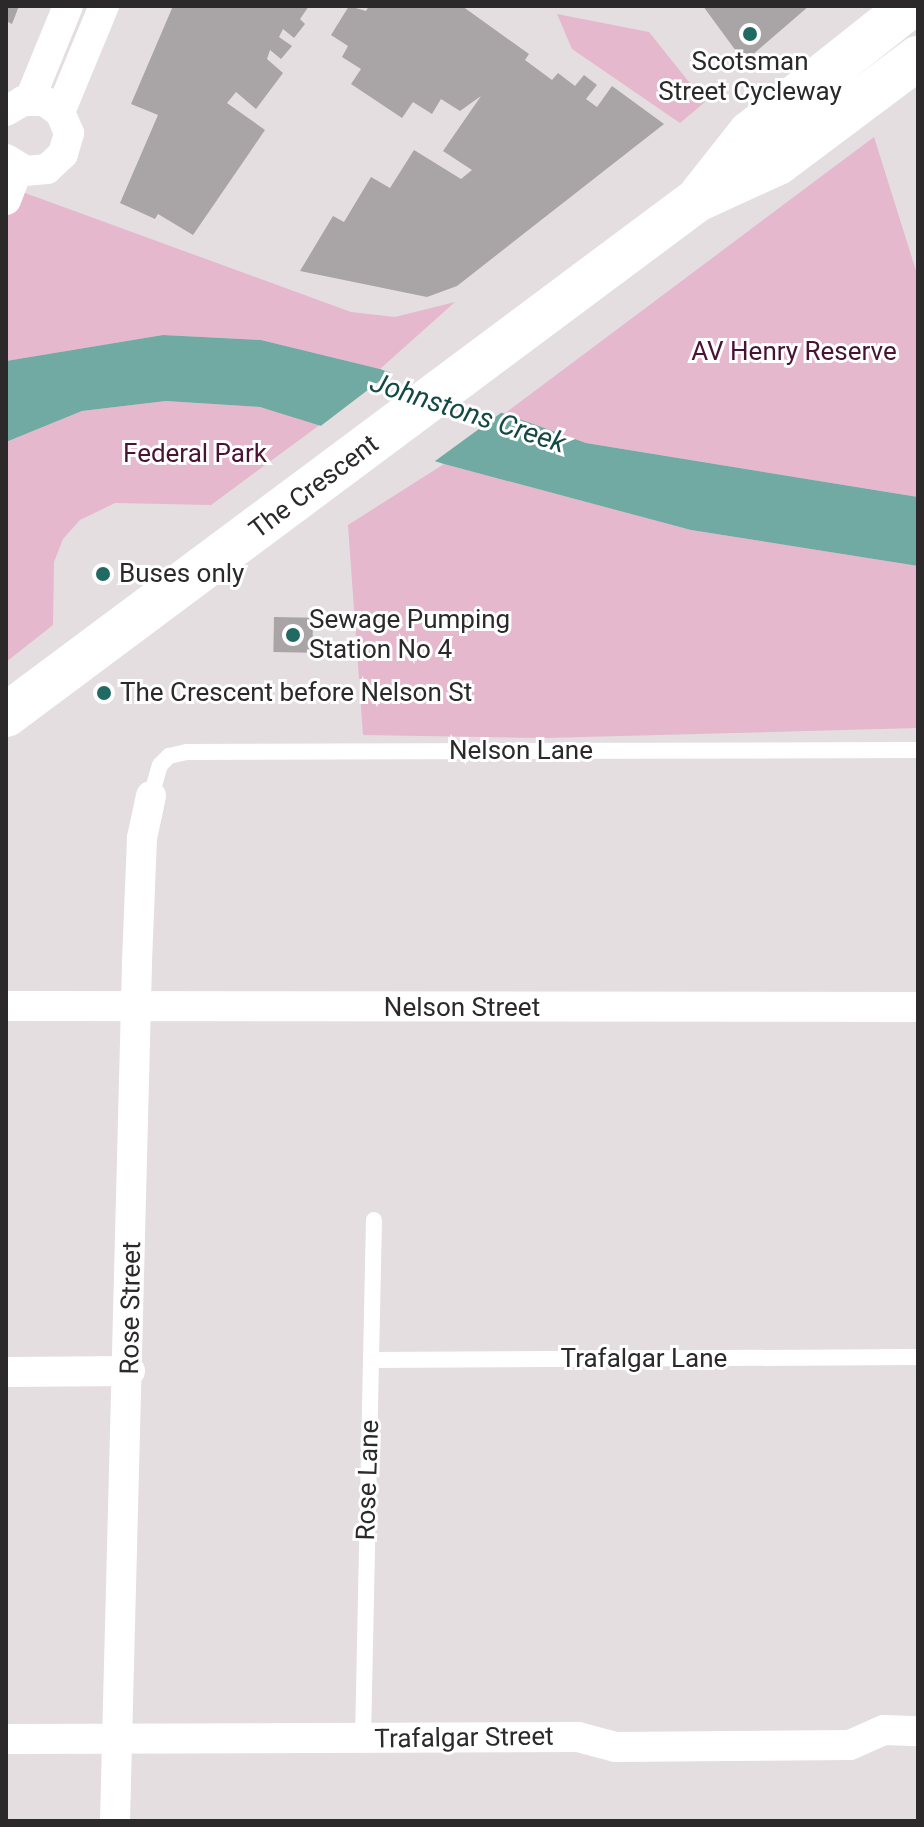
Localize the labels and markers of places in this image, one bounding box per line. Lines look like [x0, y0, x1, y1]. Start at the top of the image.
marker: Scotsman Street Cycleway [741, 25, 759, 43]
place label: Scotsman Street Cycleway [658, 46, 842, 108]
place label: Buses only [119, 558, 244, 590]
marker: Buses only [94, 565, 112, 583]
place label: Sewage Pumping Station No 4 [309, 604, 510, 666]
marker: Sewage Pumping Station No 4 [284, 626, 302, 644]
place label: The Crescent before Nelson St [120, 677, 472, 709]
marker: The Crescent before Nelson St [95, 684, 113, 702]

